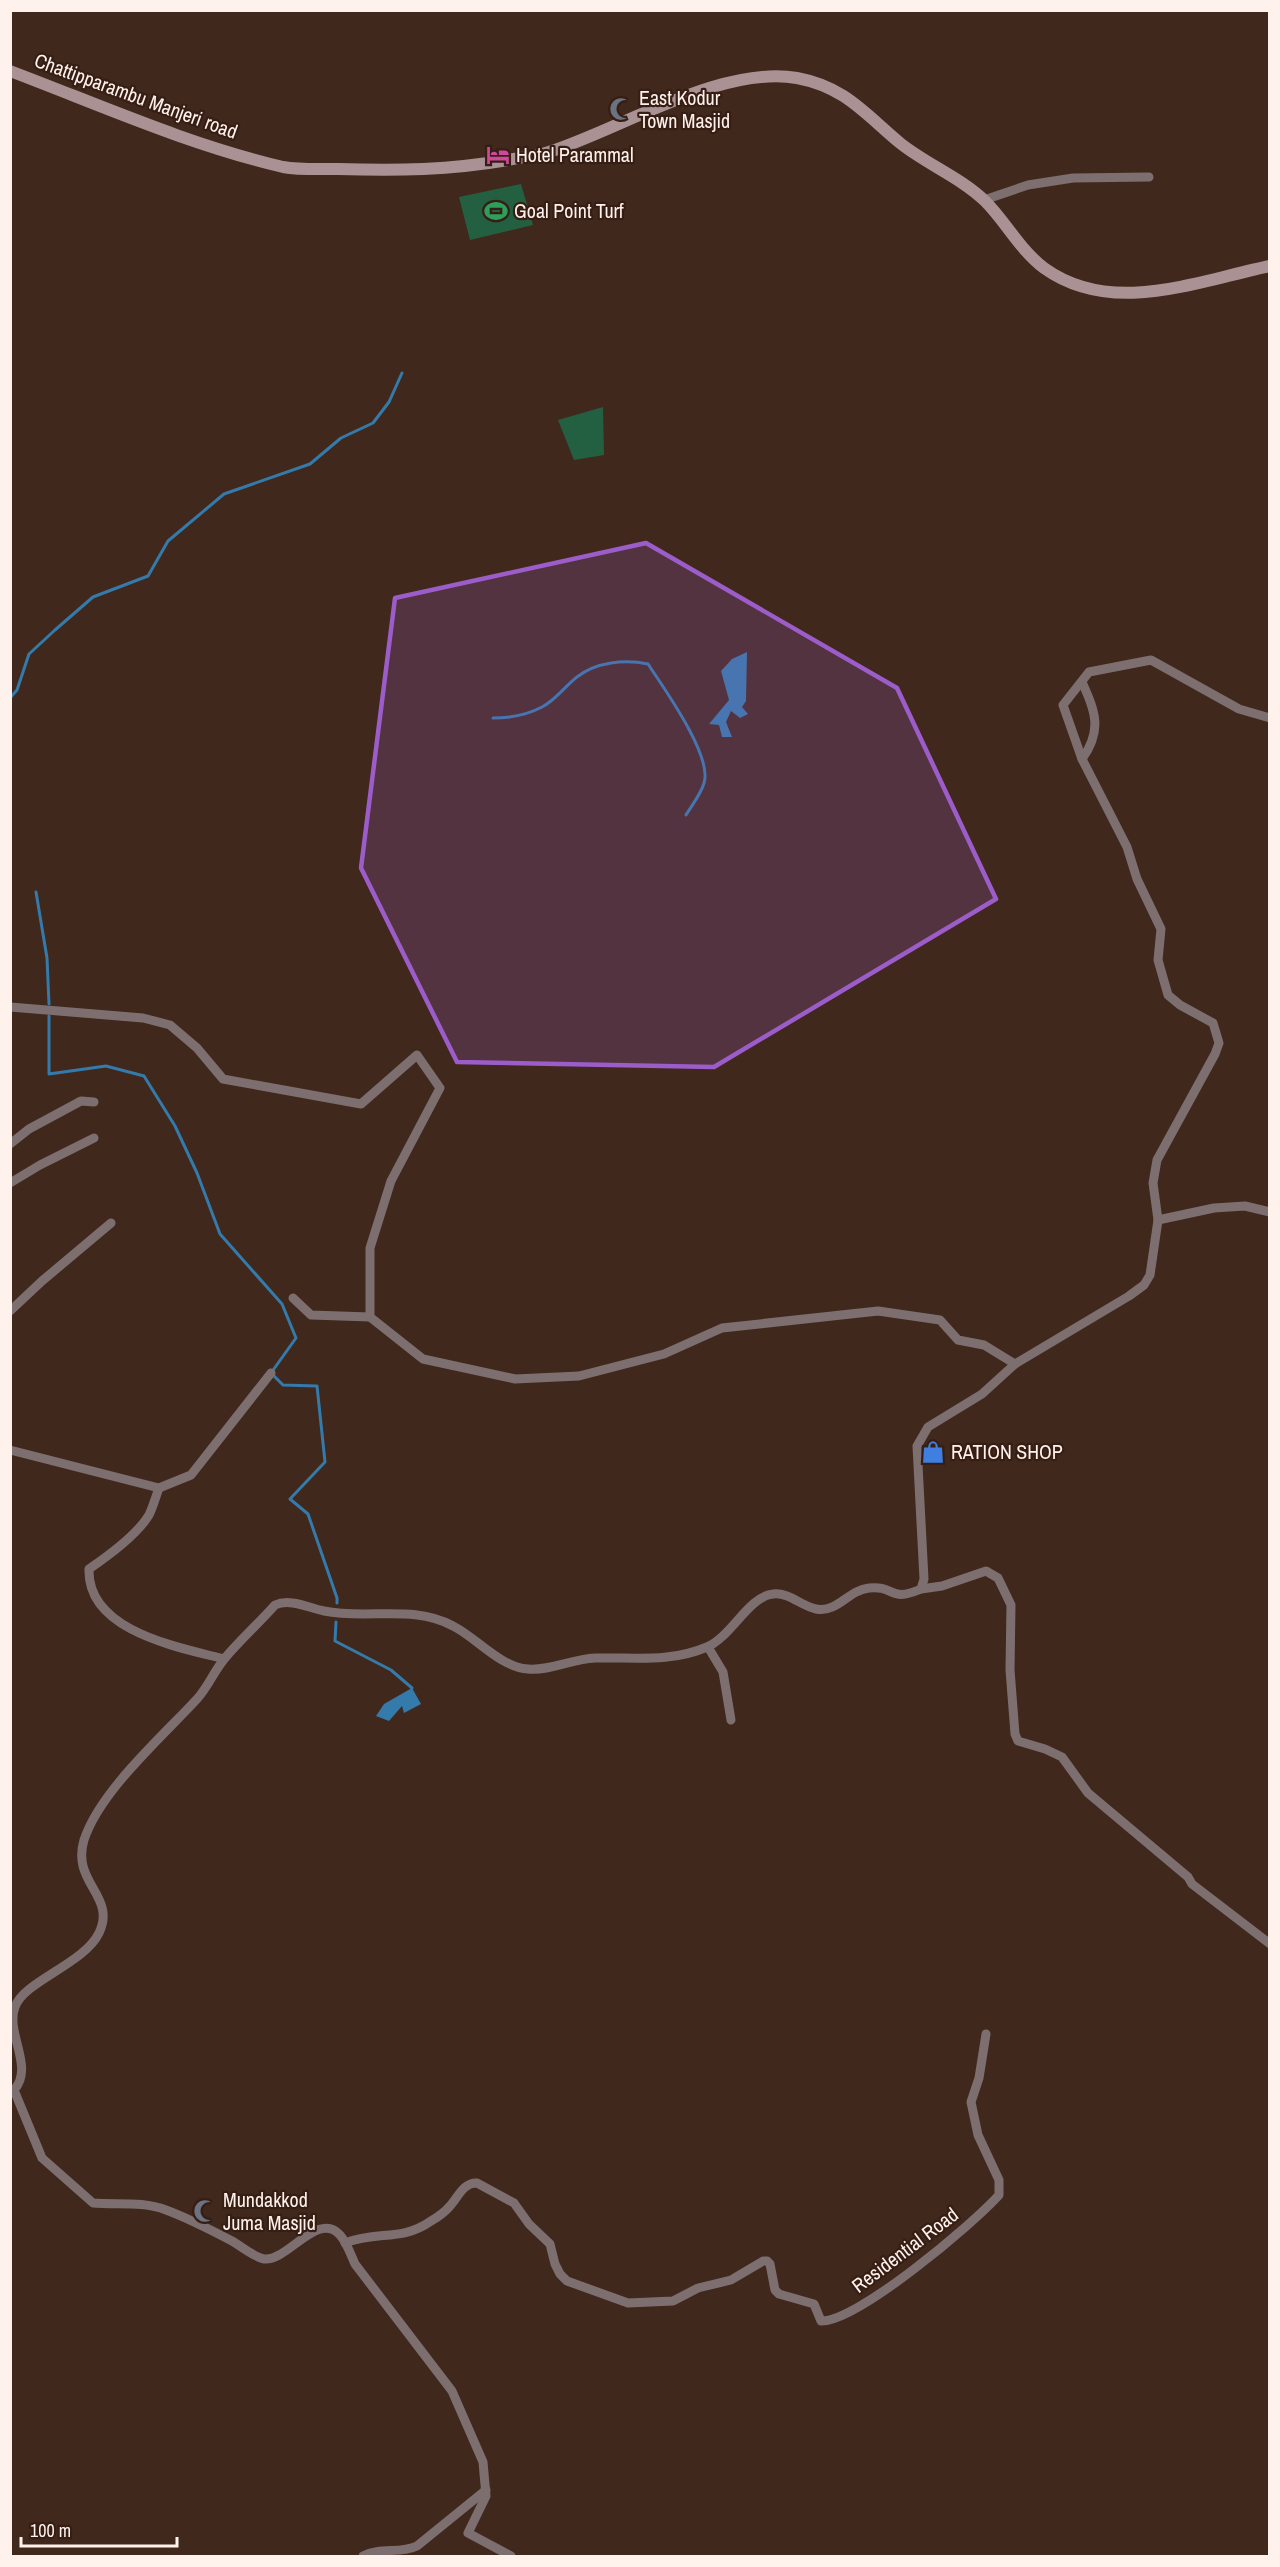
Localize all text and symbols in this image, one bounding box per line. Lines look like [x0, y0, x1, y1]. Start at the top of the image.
street label: Chattipparambu Manjeri road [31, 46, 241, 145]
place label: East Kodur Town Masjid [639, 84, 730, 134]
mosque icon: East Kodur Town Masjid [608, 96, 634, 122]
place label: Hotel Parammal [516, 141, 634, 168]
hotel icon: Hotel Parammal [485, 142, 511, 168]
place label: Goal Point Turf [514, 197, 624, 224]
sports icon: Goal Point Turf [483, 198, 509, 224]
place label: RATION SHOP [951, 1438, 1063, 1465]
shop icon: RATION SHOP [920, 1439, 946, 1465]
place label: Mundakkod Juma Masjid [223, 2186, 316, 2236]
mosque icon: Mundakkod Juma Masjid [192, 2198, 218, 2224]
street label: Residential Road [846, 2201, 963, 2299]
scale bar [21, 2510, 177, 2548]
text: 100 m [30, 2518, 71, 2543]

